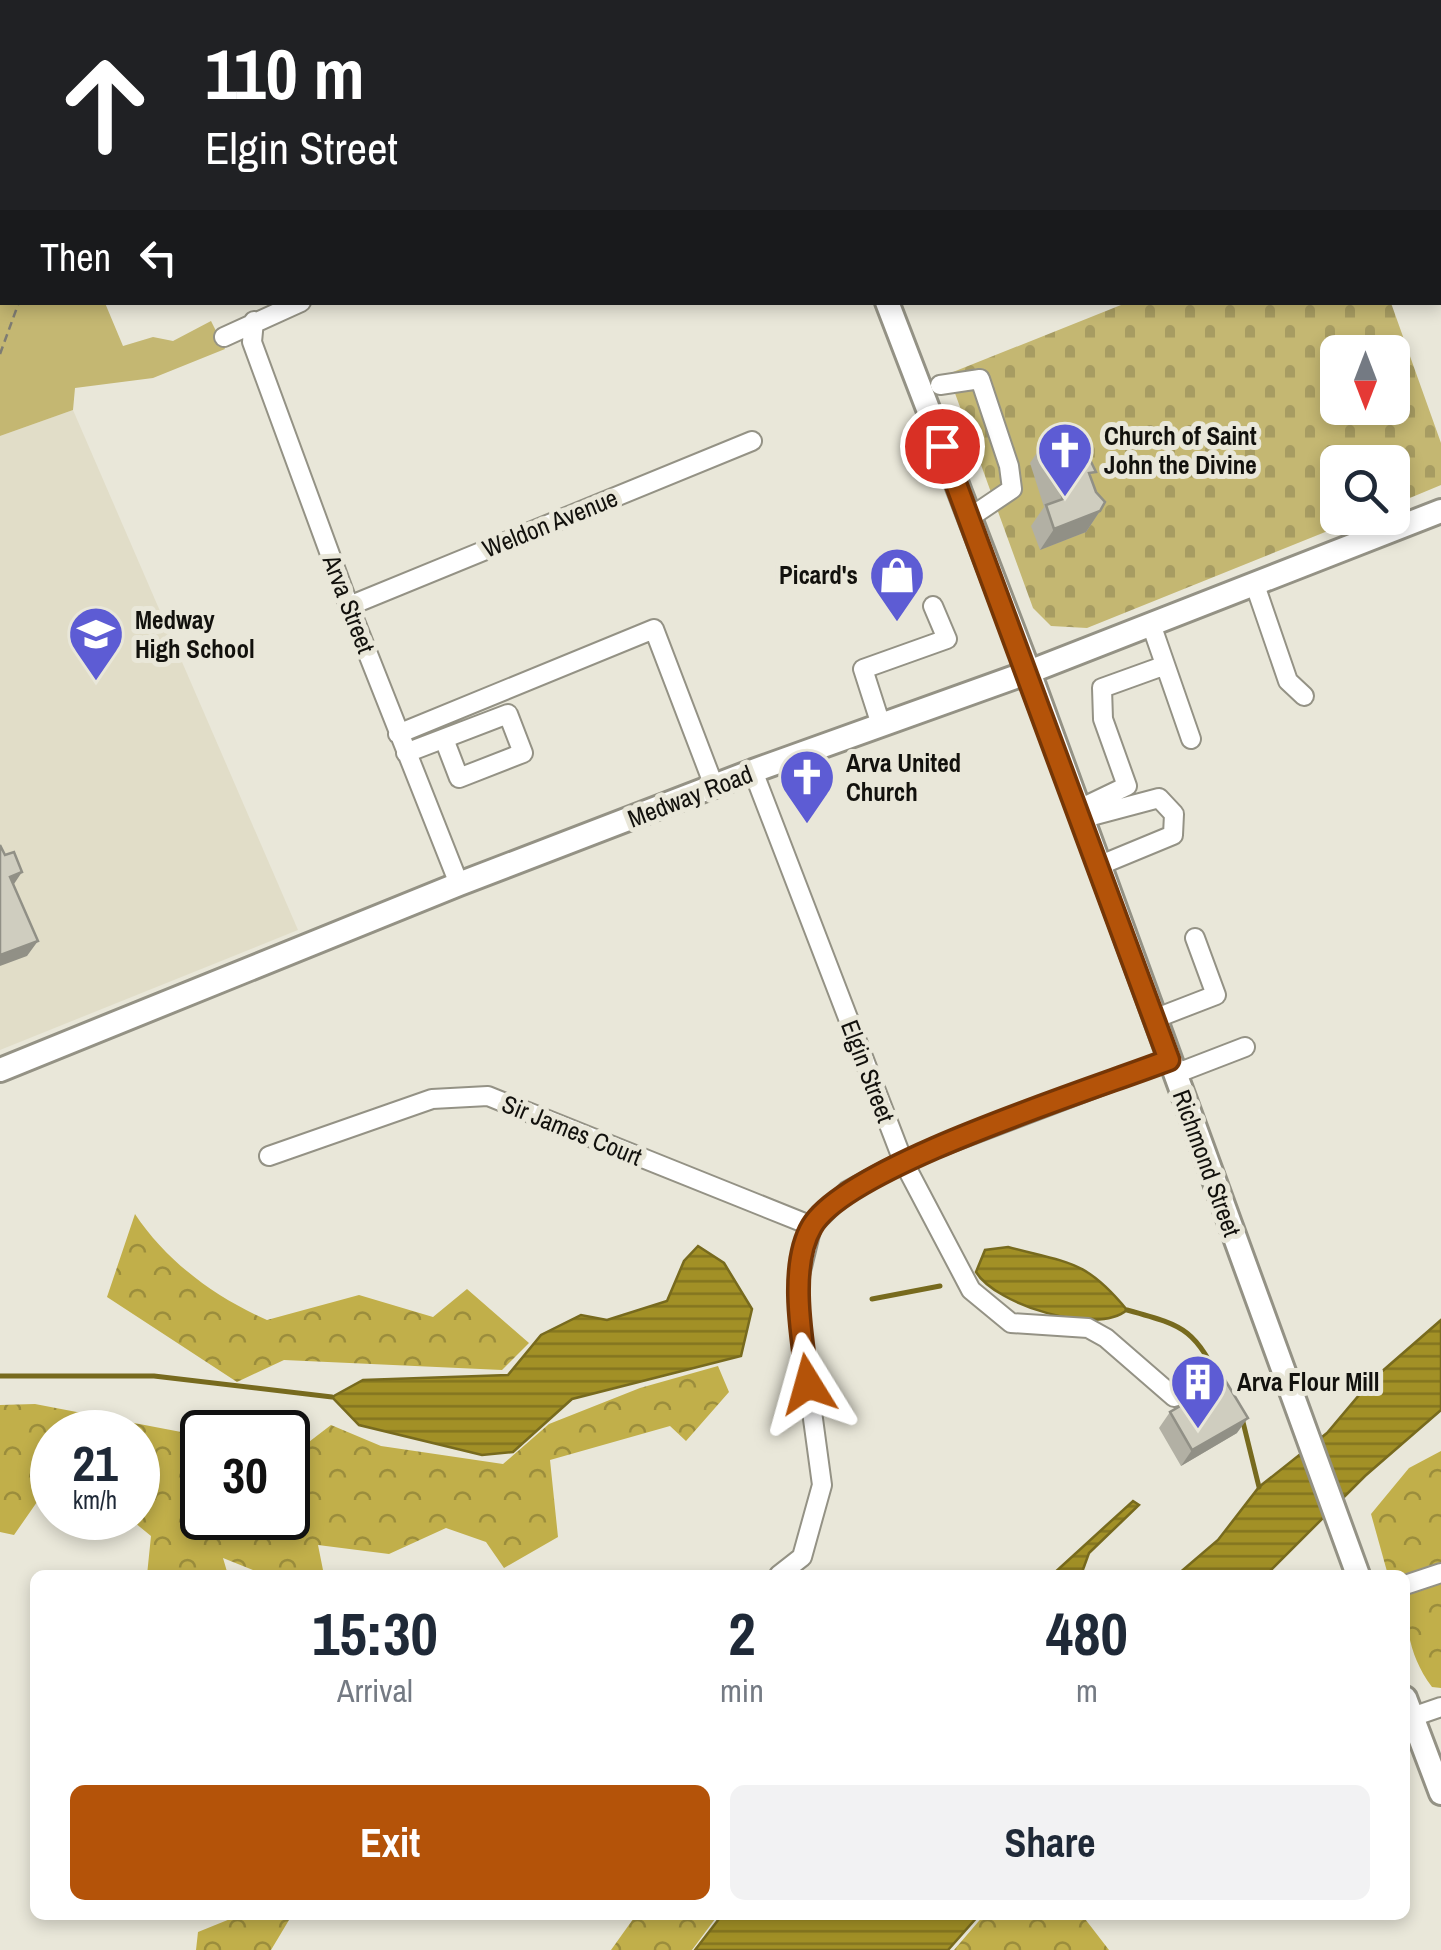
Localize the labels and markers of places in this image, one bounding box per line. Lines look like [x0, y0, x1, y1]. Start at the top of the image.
pin [900, 404, 985, 489]
place label: Church of Saint John the Divine [1104, 419, 1257, 482]
church icon: Church of Saint John the Divine [1035, 420, 1095, 499]
shop icon: Picard's [867, 545, 927, 624]
place label: Picard's [779, 558, 858, 592]
place label: Medway High School [135, 603, 255, 666]
school or university icon: Medway High School [66, 604, 126, 683]
place label: Arva United Church [846, 746, 961, 809]
church icon: Arva United Church [777, 747, 837, 826]
building icon: Arva Flour Mill [1168, 1352, 1228, 1431]
place label: Arva Flour Mill [1237, 1365, 1379, 1399]

